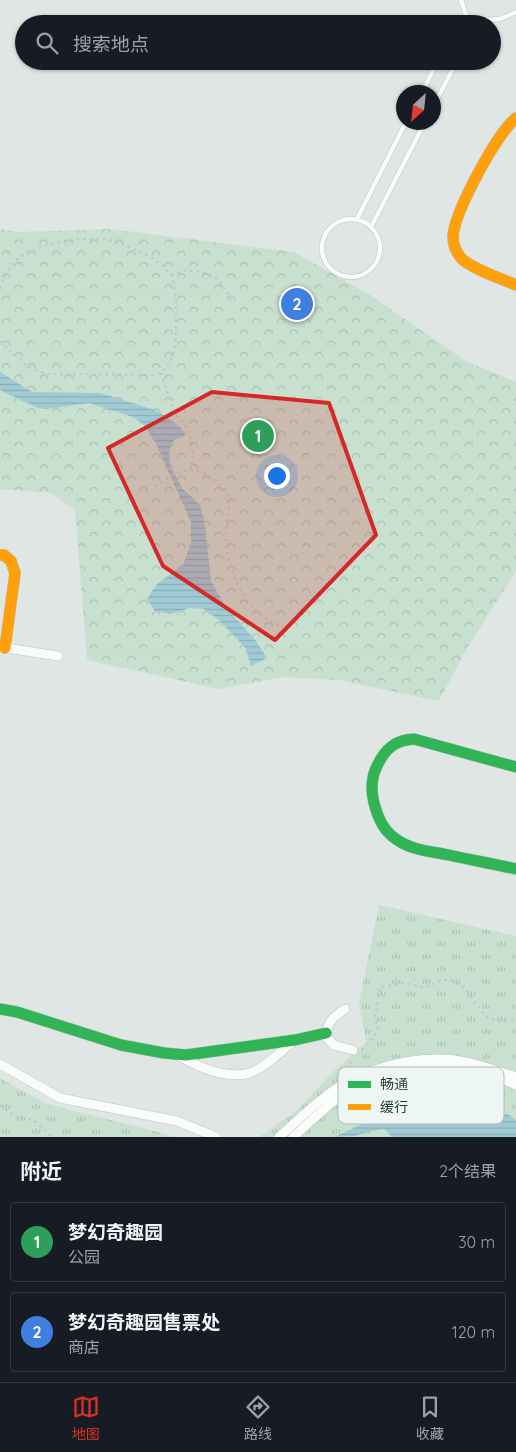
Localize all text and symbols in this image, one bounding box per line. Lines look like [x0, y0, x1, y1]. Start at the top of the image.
search box [15, 15, 501, 70]
icon: search [33, 29, 61, 57]
text: 搜索地点 [73, 32, 149, 56]
north arrow [396, 85, 441, 130]
pin: 2 [281, 285, 313, 323]
pin: 1 [242, 417, 274, 455]
your location [264, 463, 290, 489]
legend [338, 1067, 504, 1124]
text: 畅通 [380, 1075, 408, 1093]
text: 缓行 [380, 1098, 408, 1116]
text: 附近 [20, 1158, 62, 1184]
text: 2个结果 [439, 1161, 496, 1181]
text: 梦幻奇趣园 [68, 1220, 163, 1244]
text: 1 [34, 1232, 40, 1252]
text: 30 m [458, 1232, 495, 1252]
text: 公园 [68, 1247, 100, 1267]
text: 梦幻奇趣园售票处 [68, 1310, 220, 1334]
text: 2 [32, 1322, 42, 1342]
text: 120 m [452, 1322, 495, 1342]
text: 商店 [68, 1337, 100, 1357]
tab: 地图 [72, 1393, 100, 1443]
tab: 路线 [244, 1393, 272, 1443]
tab: 收藏 [416, 1393, 444, 1443]

